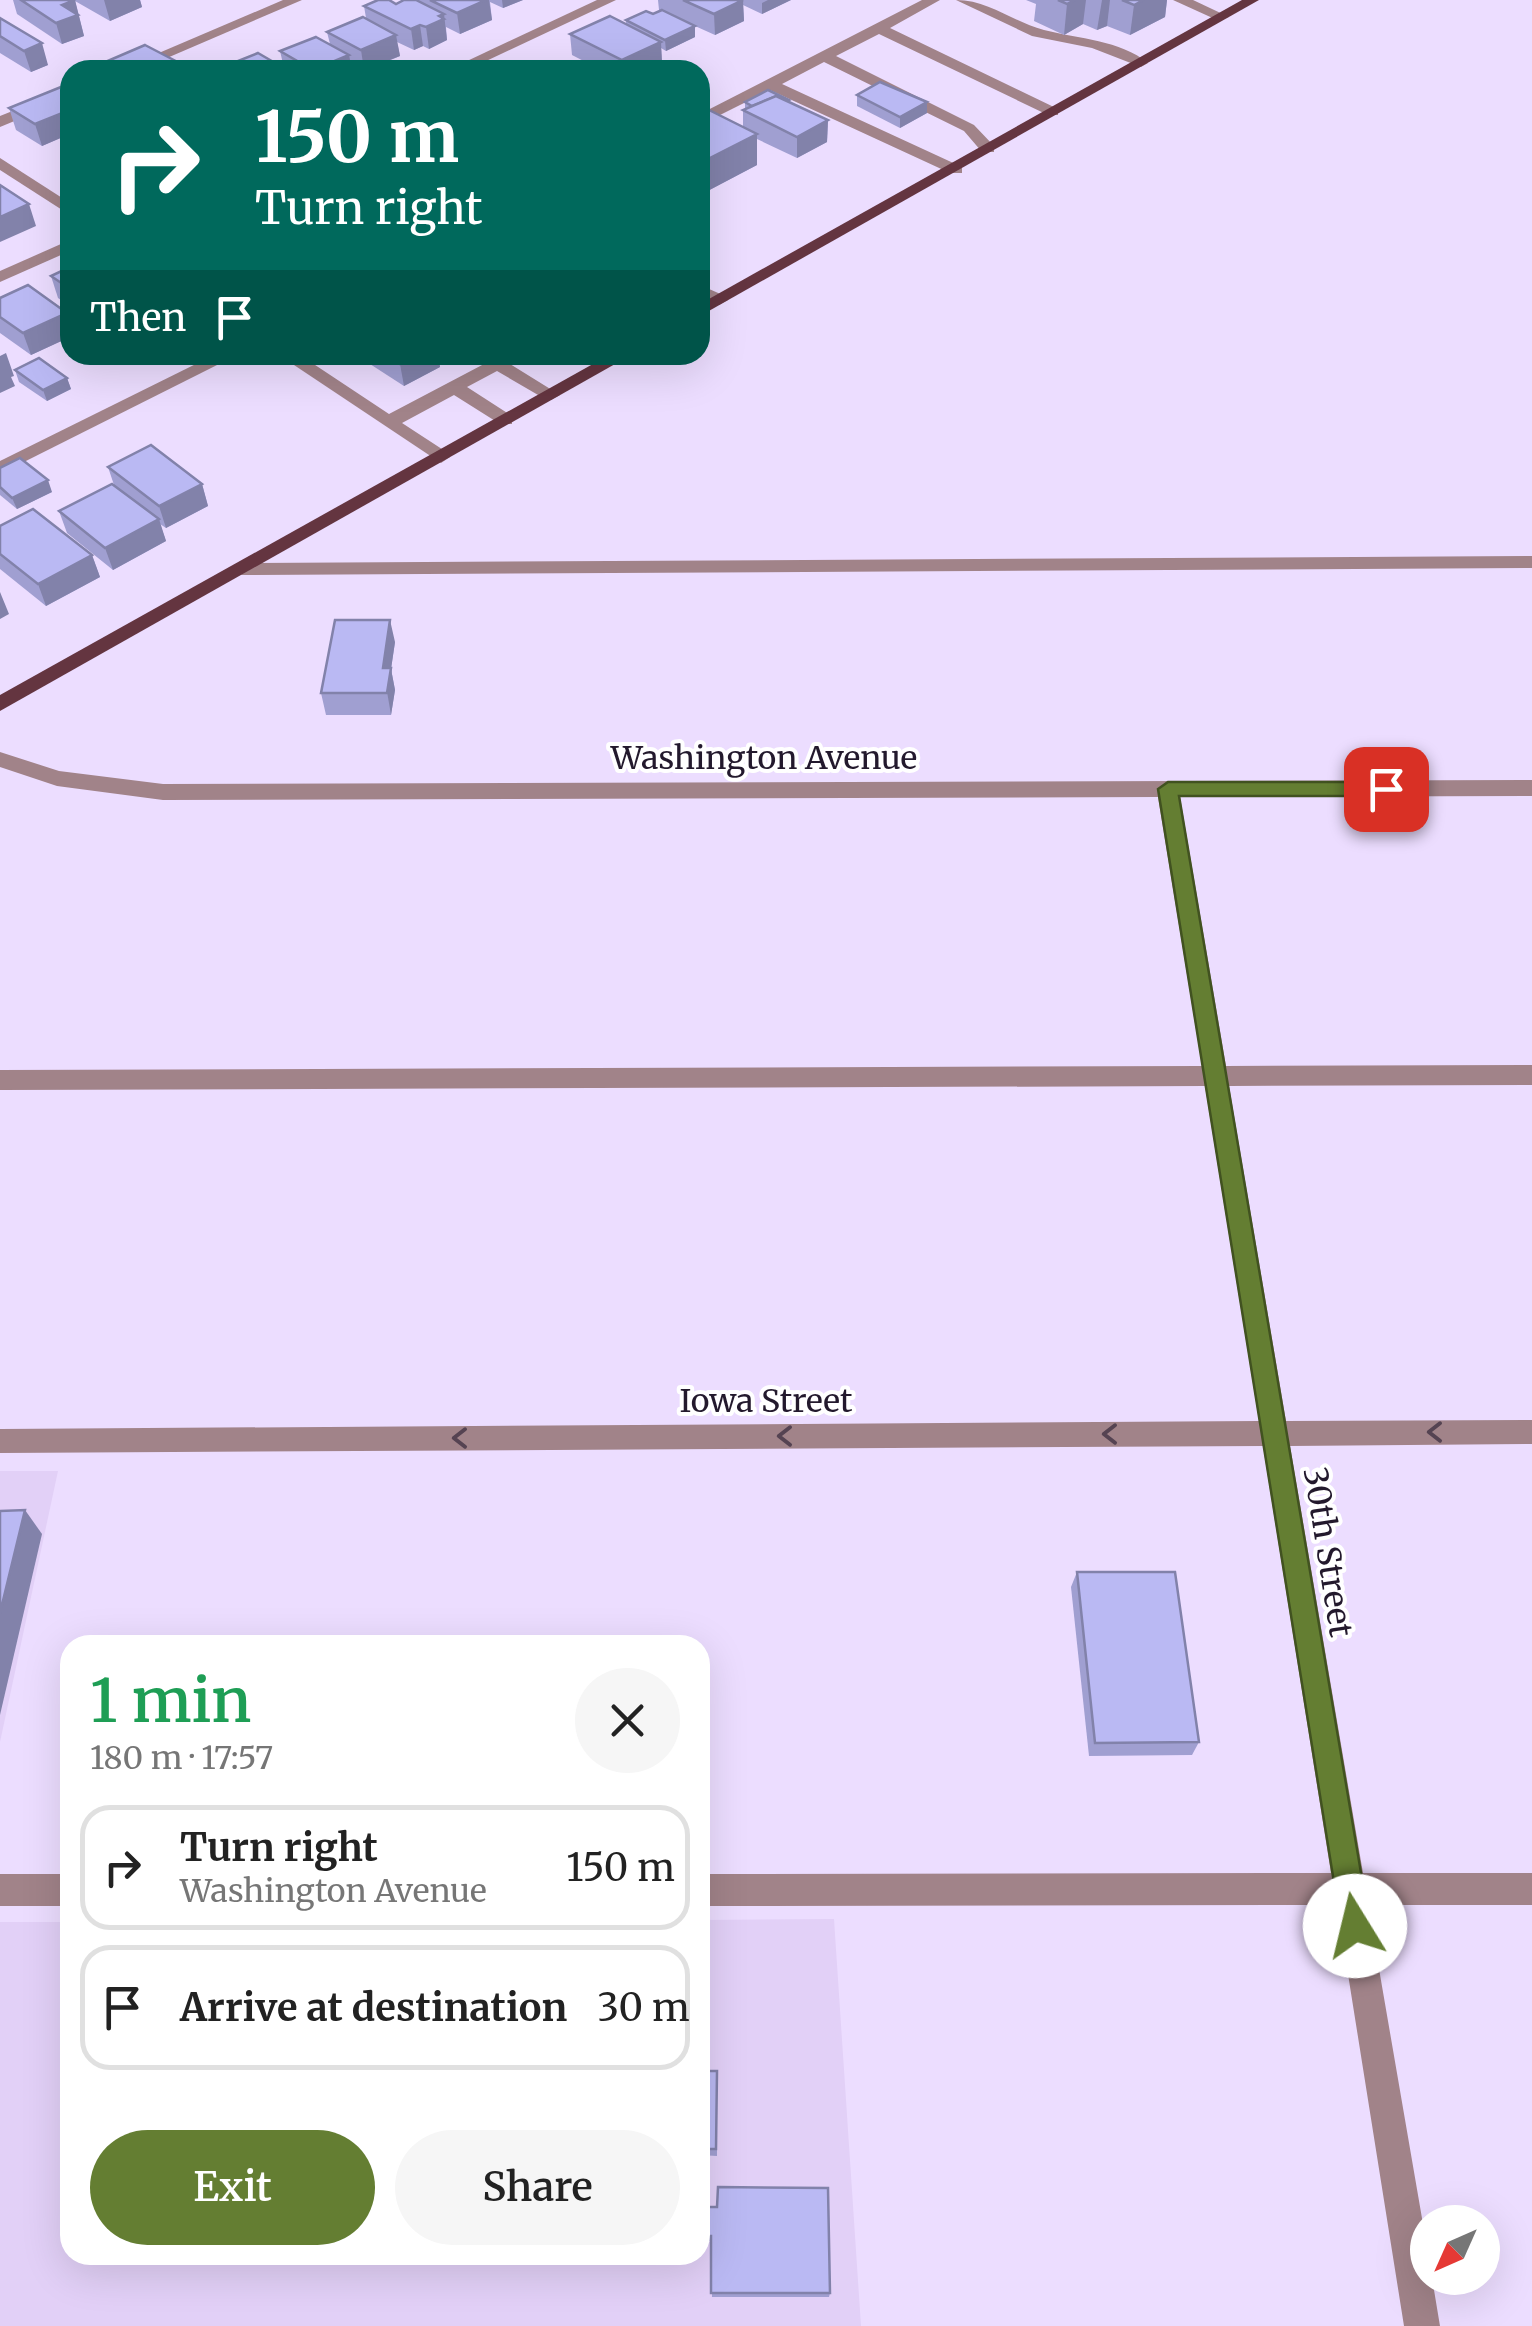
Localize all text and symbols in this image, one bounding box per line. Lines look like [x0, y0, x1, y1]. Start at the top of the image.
text: 150 m [255, 93, 459, 181]
icon: right [90, 100, 220, 230]
text: Turn right [255, 180, 483, 236]
icon: arrive [207, 290, 262, 345]
text: Then [90, 294, 187, 341]
street label: Washington Avenue [610, 738, 917, 778]
pin [1344, 747, 1429, 832]
icon: arrive [1359, 762, 1414, 817]
street label: Iowa Street [679, 1381, 853, 1421]
one-way arrow [1426, 1421, 1442, 1443]
one-way arrow [1101, 1423, 1116, 1445]
one-way arrow [776, 1425, 792, 1447]
one-way arrow [451, 1427, 466, 1449]
street label: 30th Street [1295, 1464, 1361, 1640]
text: 1 min [90, 1663, 251, 1738]
button: close [575, 1668, 680, 1773]
text: 180 m · 17:57 [90, 1738, 273, 1778]
text: Turn right [180, 1824, 378, 1871]
icon: right [95, 1840, 150, 1895]
text: 150 m [566, 1844, 675, 1891]
text: Washington Avenue [180, 1871, 487, 1911]
position arrow [1303, 1874, 1407, 1978]
icon: arrive [95, 1980, 150, 2035]
text: Arrive at destination [180, 1984, 567, 2031]
text: 30 m [597, 1984, 690, 2031]
button: Exit [90, 2130, 375, 2245]
button: Share [395, 2130, 680, 2245]
north arrow [1410, 2205, 1500, 2295]
map controls [1410, 2205, 1500, 2295]

